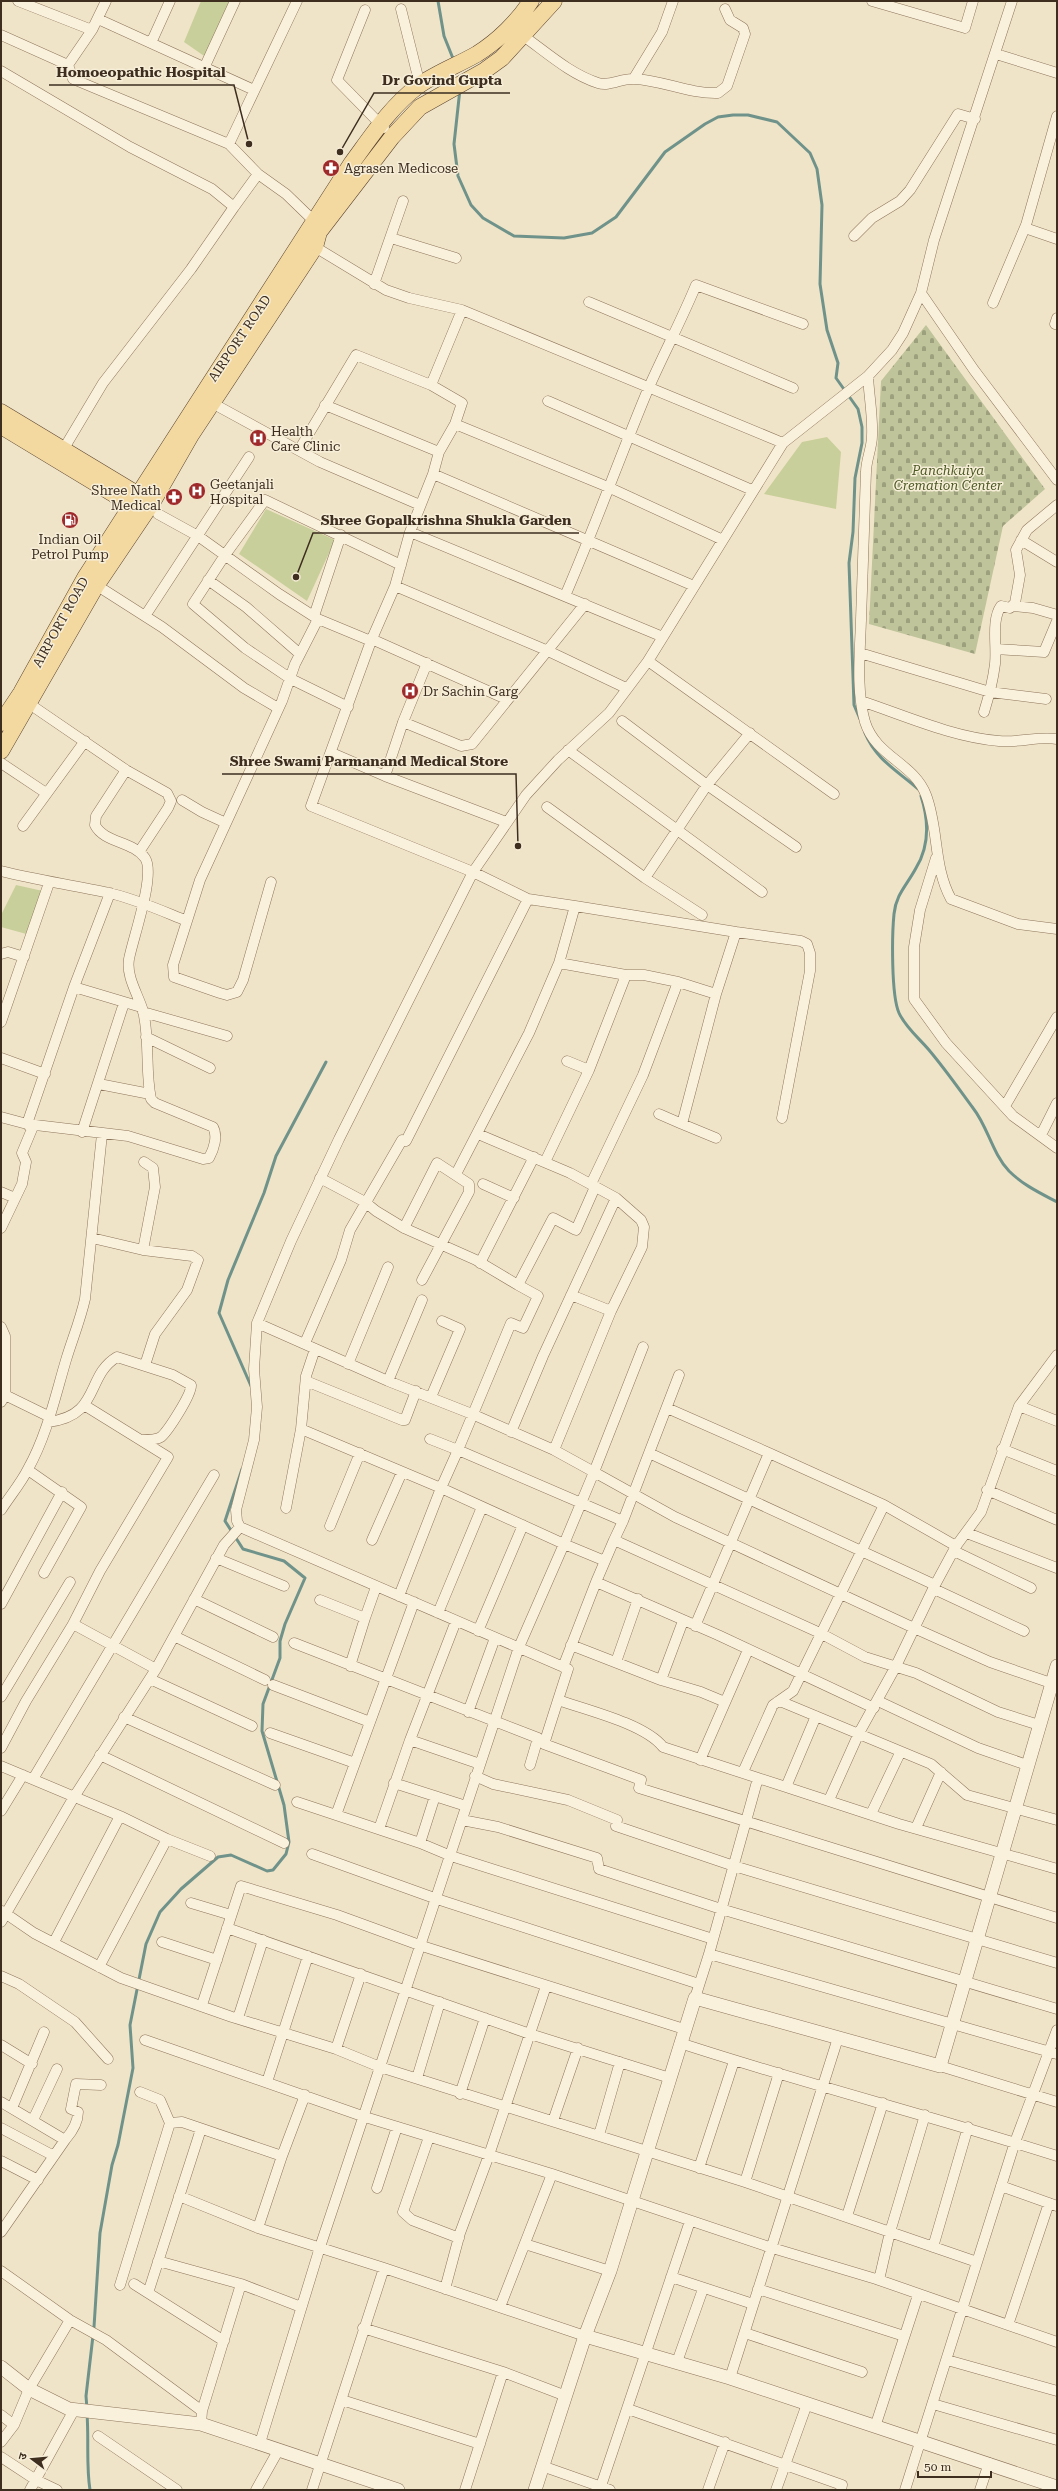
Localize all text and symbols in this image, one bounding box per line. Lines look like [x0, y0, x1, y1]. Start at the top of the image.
callout: Homoeopathic Hospital [49, 59, 234, 85]
text: Homoeopathic Hospital [56, 64, 226, 80]
callout: Dr Govind Gupta [374, 67, 510, 93]
text: Dr Govind Gupta [382, 72, 503, 88]
pharmacy icon: Agrasen Medicose [321, 158, 341, 178]
place label: Agrasen Medicose [344, 161, 458, 176]
street label: AIRPORT ROAD [205, 292, 274, 384]
place label: Health Care Clinic [271, 424, 340, 454]
hospital icon: Health Care Clinic [248, 428, 268, 448]
park label: Panchkuiya Cremation Center [894, 463, 1003, 493]
place label: Geetanjali Hospital [210, 477, 274, 507]
hospital icon: Geetanjali Hospital [187, 481, 207, 501]
place label: Shree Nath Medical [91, 483, 162, 513]
pharmacy icon: Shree Nath Medical [164, 487, 184, 507]
callout: Shree Gopalkrishna Shukla Garden [313, 507, 579, 533]
fuel station icon: Indian Oil Petrol Pump [60, 510, 80, 530]
text: Shree Gopalkrishna Shukla Garden [321, 512, 572, 528]
place label: Indian Oil Petrol Pump [31, 532, 109, 562]
street label: AIRPORT ROAD [29, 574, 91, 670]
hospital icon: Dr Sachin Garg [400, 681, 420, 701]
place label: Dr Sachin Garg [423, 684, 519, 699]
callout: Shree Swami Parmanand Medical Store [222, 748, 516, 774]
text: Shree Swami Parmanand Medical Store [230, 753, 508, 769]
north arrow [12, 2439, 52, 2479]
text: उ [16, 2451, 30, 2461]
scale bar [918, 2453, 991, 2479]
text: 50 m [924, 2460, 951, 2474]

